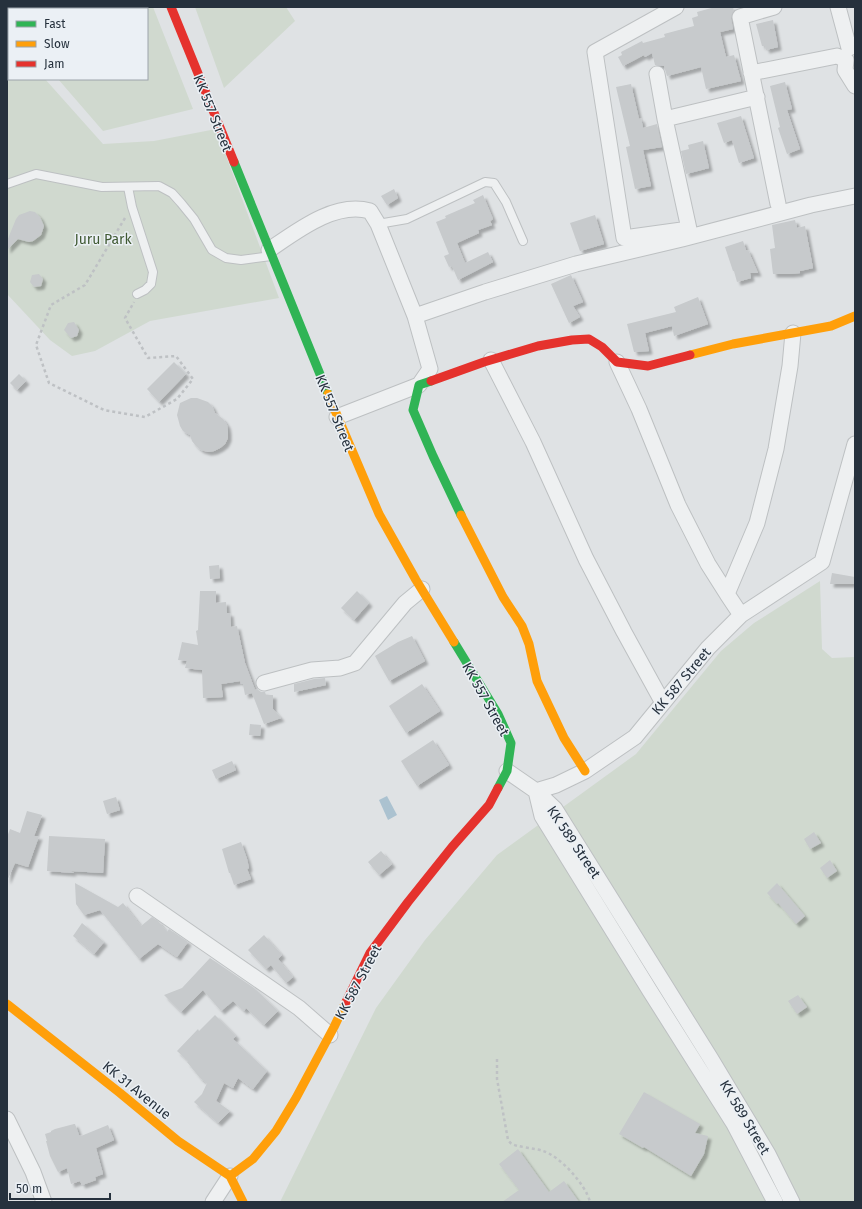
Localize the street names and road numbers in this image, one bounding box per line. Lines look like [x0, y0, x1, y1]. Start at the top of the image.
street label: KK 557 Street [189, 72, 236, 155]
street label: KK 557 Street [311, 372, 358, 455]
street label: KK 587 Street [648, 643, 715, 718]
street label: KK 557 Street [458, 659, 513, 740]
street label: KK 589 Street [543, 803, 605, 883]
street label: KK 587 Street [332, 941, 386, 1023]
street label: KK 31 Avenue [99, 1058, 174, 1123]
street label: KK 589 Street [716, 1077, 774, 1158]

